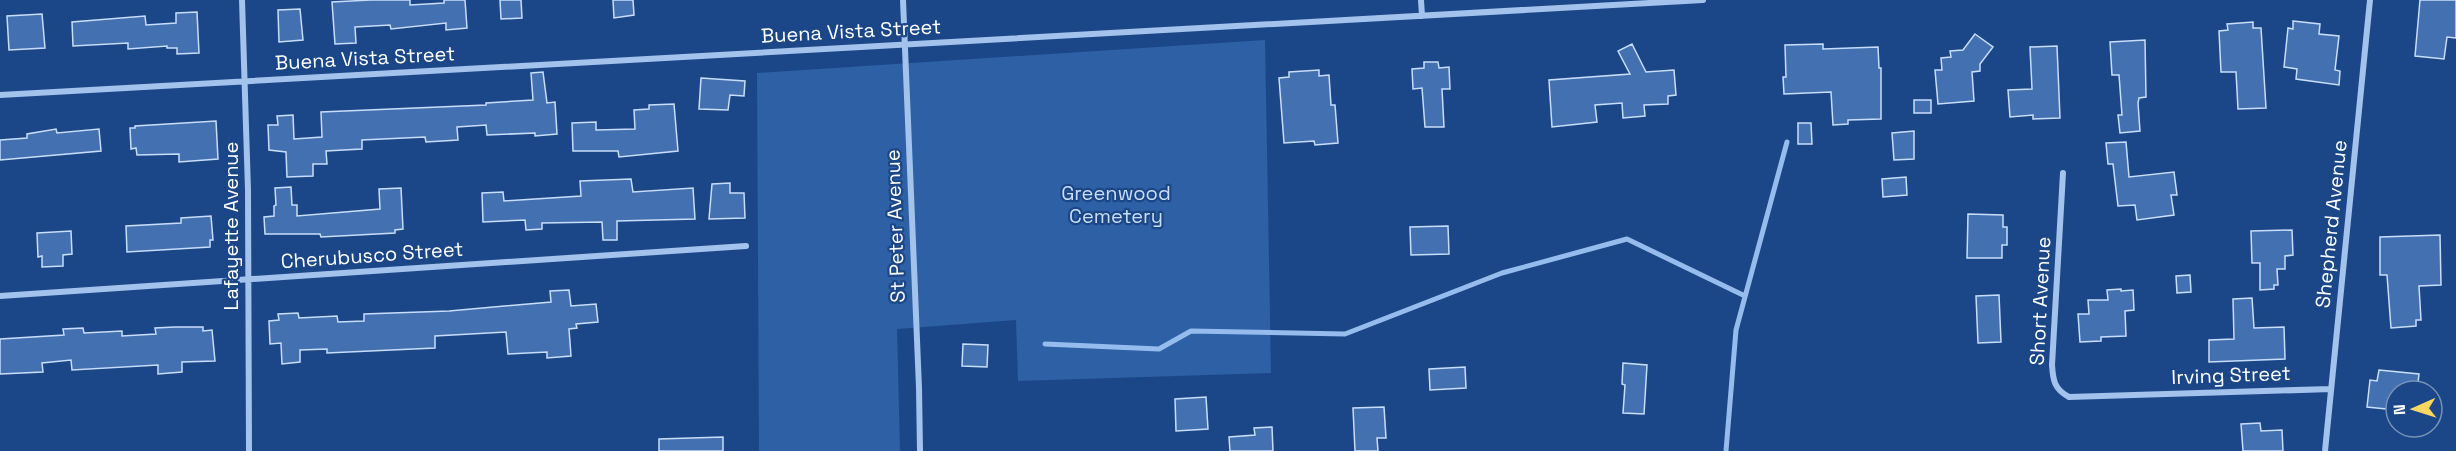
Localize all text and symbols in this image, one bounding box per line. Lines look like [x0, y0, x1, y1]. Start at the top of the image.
street label: Buena Vista Street [760, 13, 942, 49]
street label: Buena Vista Street [274, 40, 456, 76]
street label: Shepherd Avenue [2309, 139, 2353, 309]
street label: Lafayette Avenue [218, 142, 244, 310]
street label: St Peter Avenue [879, 149, 911, 303]
park label: Greenwood Cemetery [1061, 180, 1171, 229]
street label: Cherubusco Street [280, 236, 464, 274]
street label: Short Avenue [2024, 236, 2056, 366]
street label: Irving Street [2171, 360, 2291, 390]
north arrow [2384, 379, 2444, 439]
text: N [2389, 404, 2410, 416]

